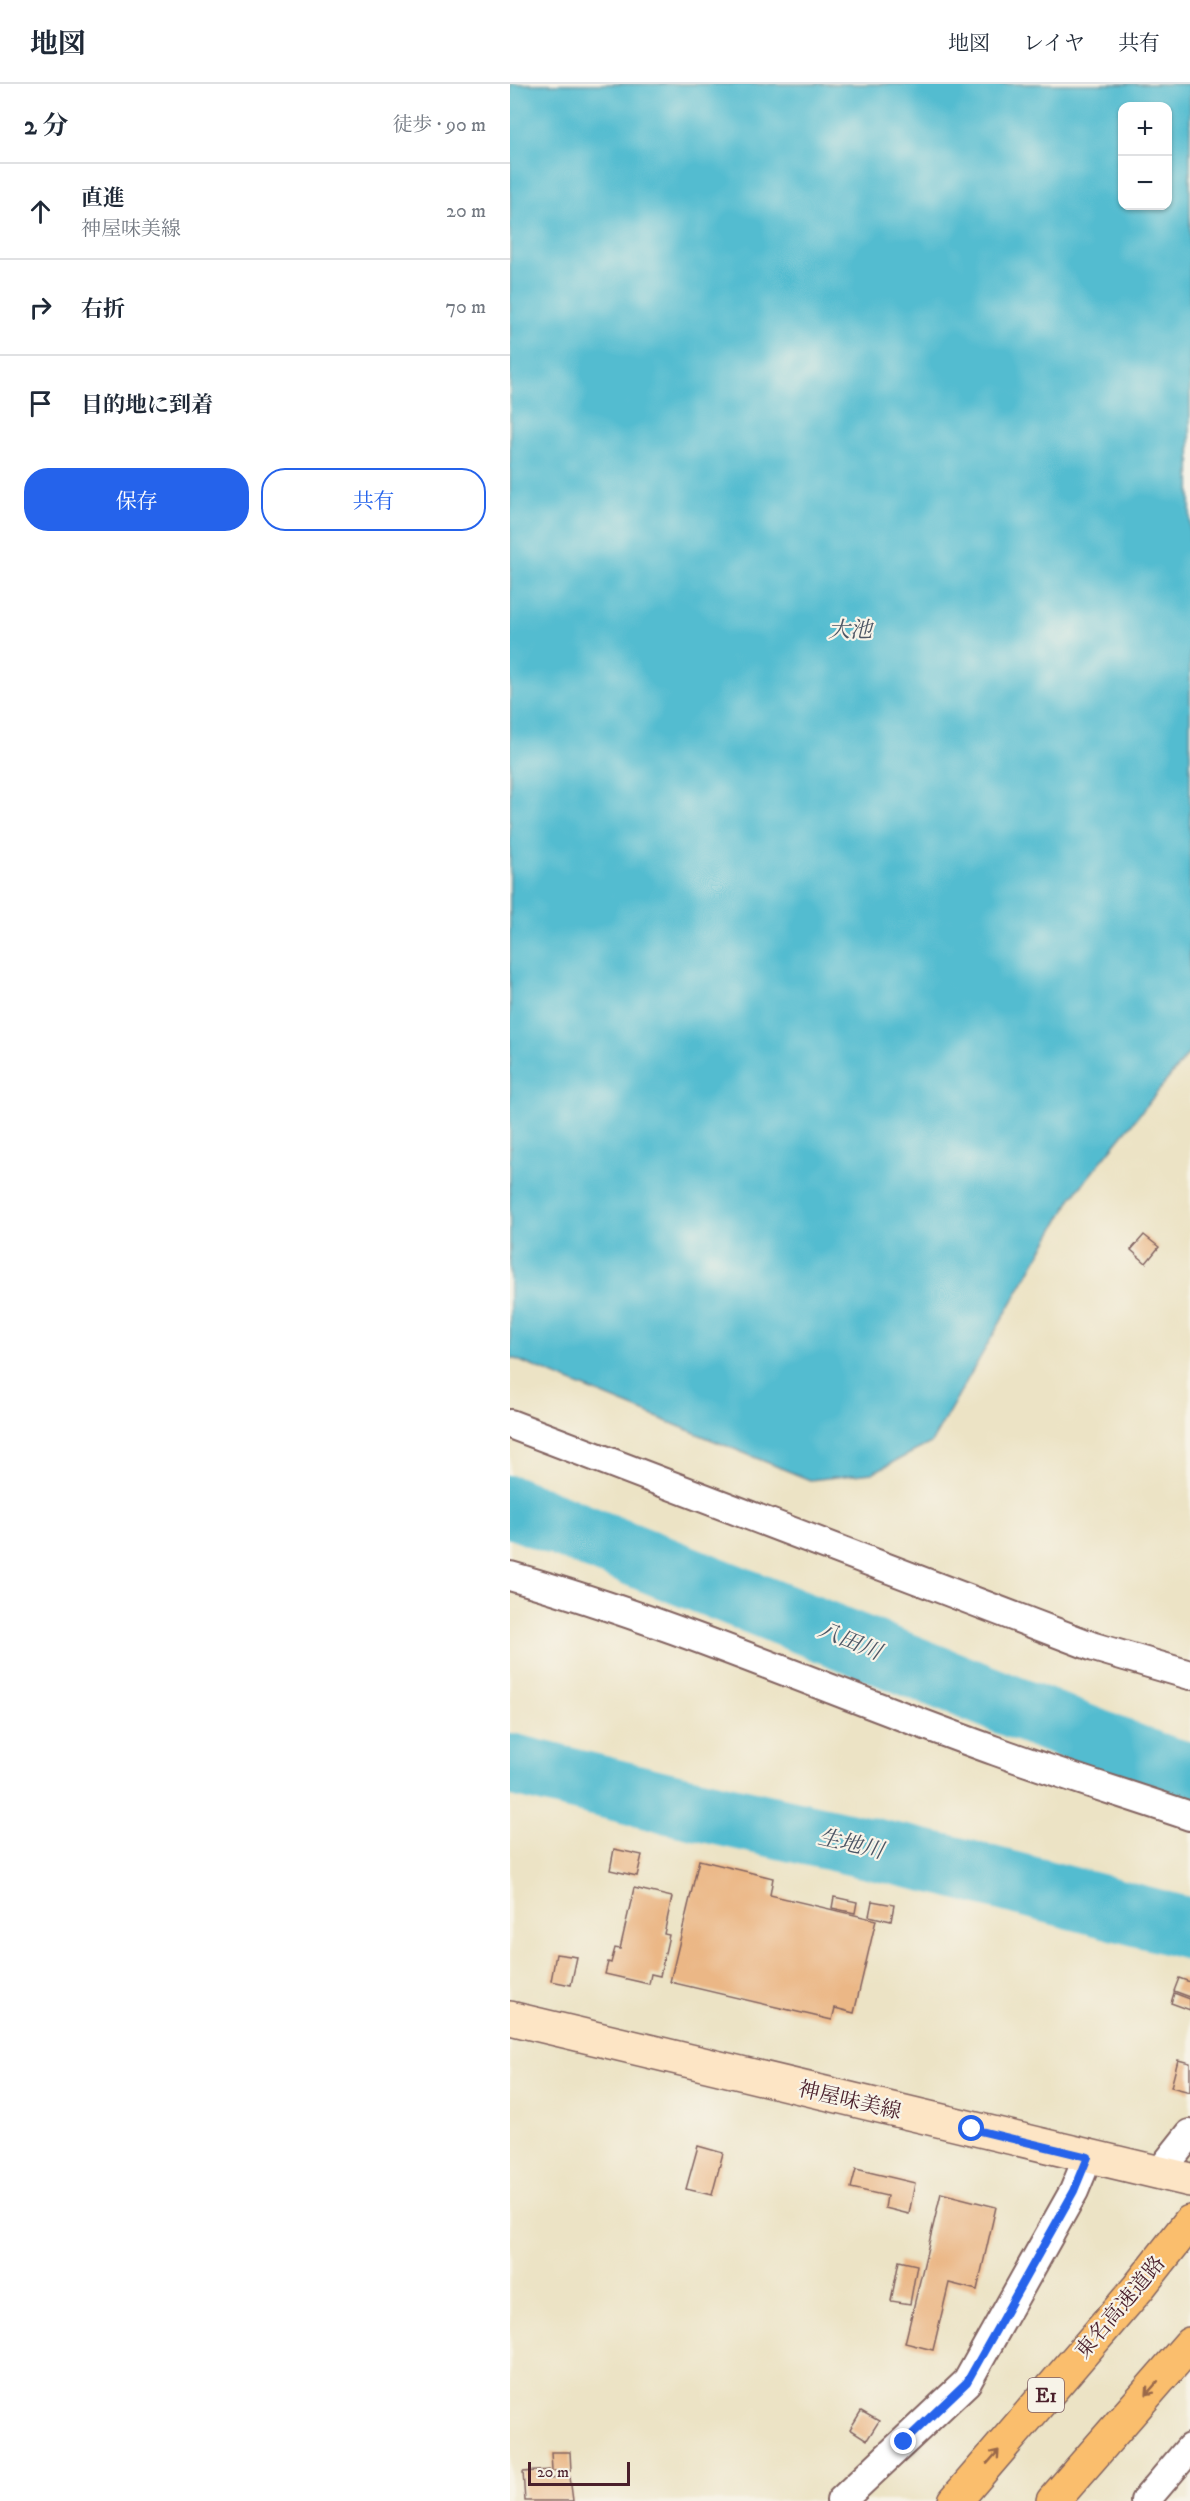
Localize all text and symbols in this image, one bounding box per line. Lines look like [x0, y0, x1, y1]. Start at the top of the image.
text: 地図 [30, 27, 86, 62]
text: 地図 [948, 31, 990, 57]
text: レイヤ [1023, 31, 1085, 57]
text: 共有 [1118, 31, 1160, 57]
map controls [1118, 102, 1172, 210]
button: + [1118, 102, 1172, 156]
text: 2 分 [24, 110, 68, 143]
text: 徒歩 · 90 m [393, 113, 486, 138]
button: − [1118, 156, 1172, 210]
text: 直進 [81, 185, 125, 212]
icon: ahead [24, 195, 57, 228]
text: 20 m [446, 199, 486, 224]
text: 神屋味美線 [81, 217, 181, 242]
icon: right [24, 291, 57, 324]
text: 70 m [445, 295, 486, 320]
text: 右折 [81, 296, 125, 323]
icon: arrive [24, 387, 57, 420]
text: 目的地に到着 [81, 392, 213, 419]
button: 保存 [24, 468, 249, 531]
button: 共有 [261, 468, 486, 531]
water label: 大池 [828, 617, 875, 644]
water label: 八田川 [814, 1617, 887, 1667]
water label: 生地川 [815, 1824, 888, 1865]
street label: 神屋味美線 [796, 2076, 904, 2125]
route start [958, 2115, 984, 2141]
street label: 東名高速道路 [1070, 2251, 1171, 2364]
road number: E1 [1028, 2378, 1064, 2412]
one-way arrow [1145, 2380, 1158, 2396]
route end [890, 2428, 916, 2454]
one-way arrow [986, 2450, 1000, 2465]
scale bar [528, 2459, 630, 2486]
text: 20 m [537, 2462, 569, 2482]

